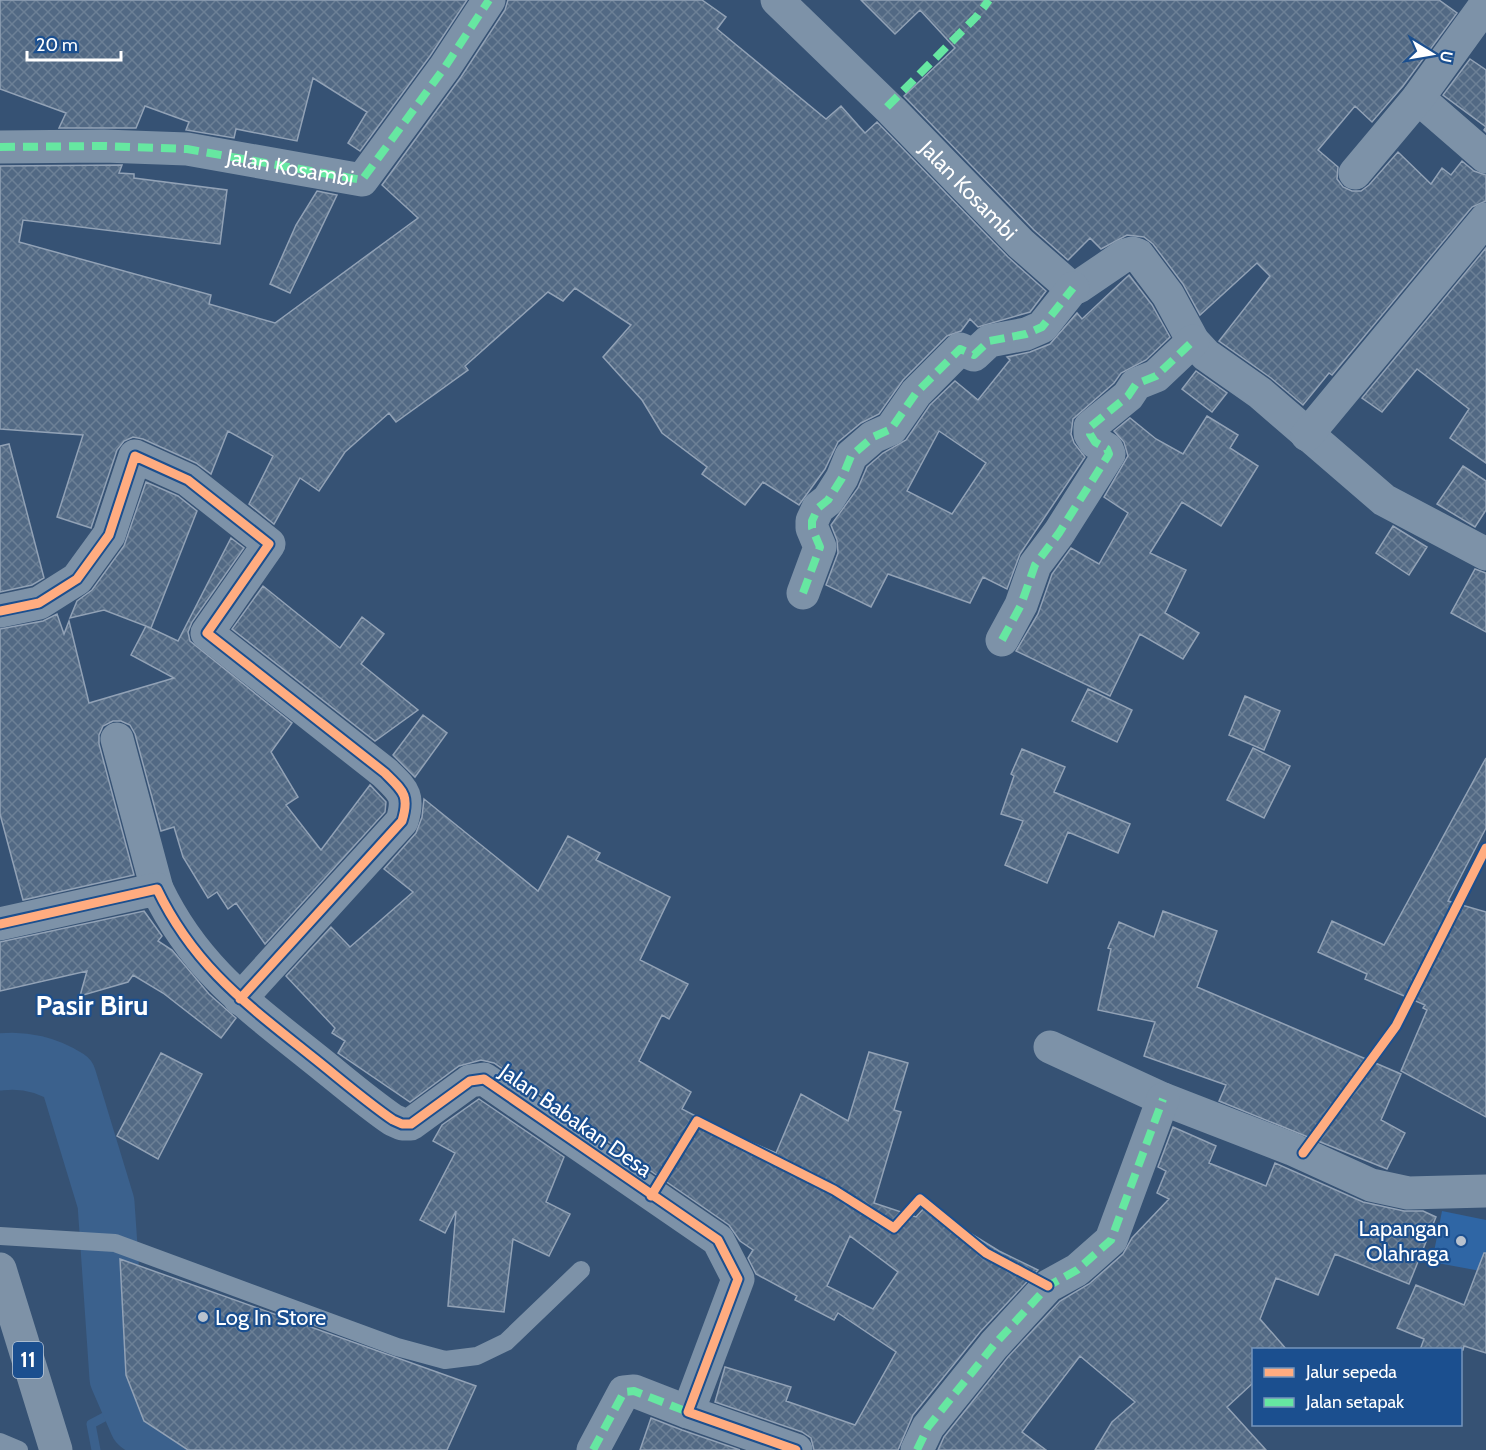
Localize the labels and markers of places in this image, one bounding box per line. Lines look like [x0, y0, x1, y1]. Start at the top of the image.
place label: Lapangan Olahraga [1358, 1215, 1449, 1267]
marker: Lapangan Olahraga [1454, 1234, 1468, 1248]
place label: Log In Store [215, 1304, 326, 1331]
marker: Log In Store [196, 1310, 210, 1324]

